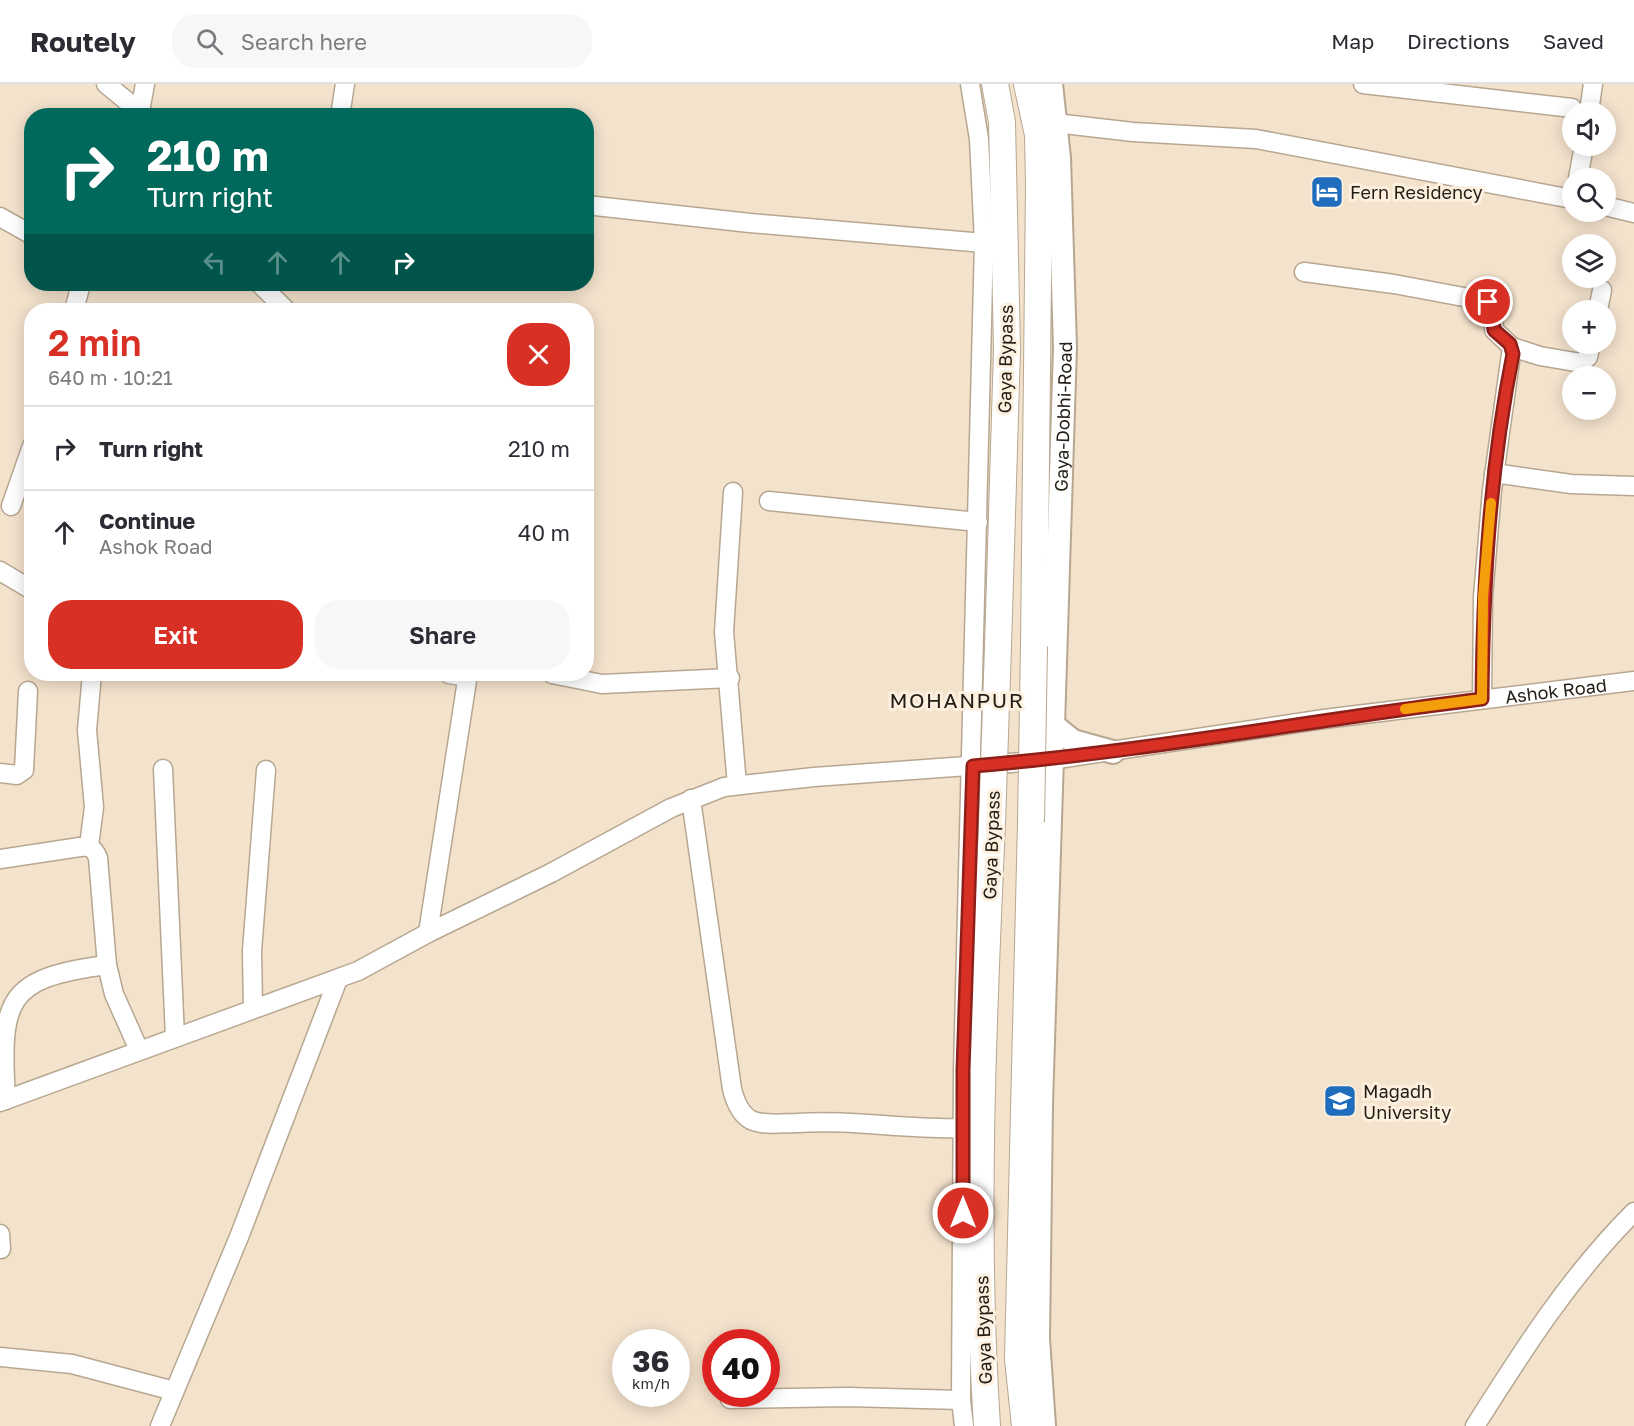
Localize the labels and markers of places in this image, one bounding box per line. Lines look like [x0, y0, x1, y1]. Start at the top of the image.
hotel icon: Fern Residency [1309, 174, 1345, 210]
place label: Fern Residency [1350, 181, 1483, 203]
pin [1462, 276, 1513, 327]
place label: Magadh University [1363, 1080, 1451, 1123]
school or university icon: Magadh University [1322, 1083, 1358, 1119]

